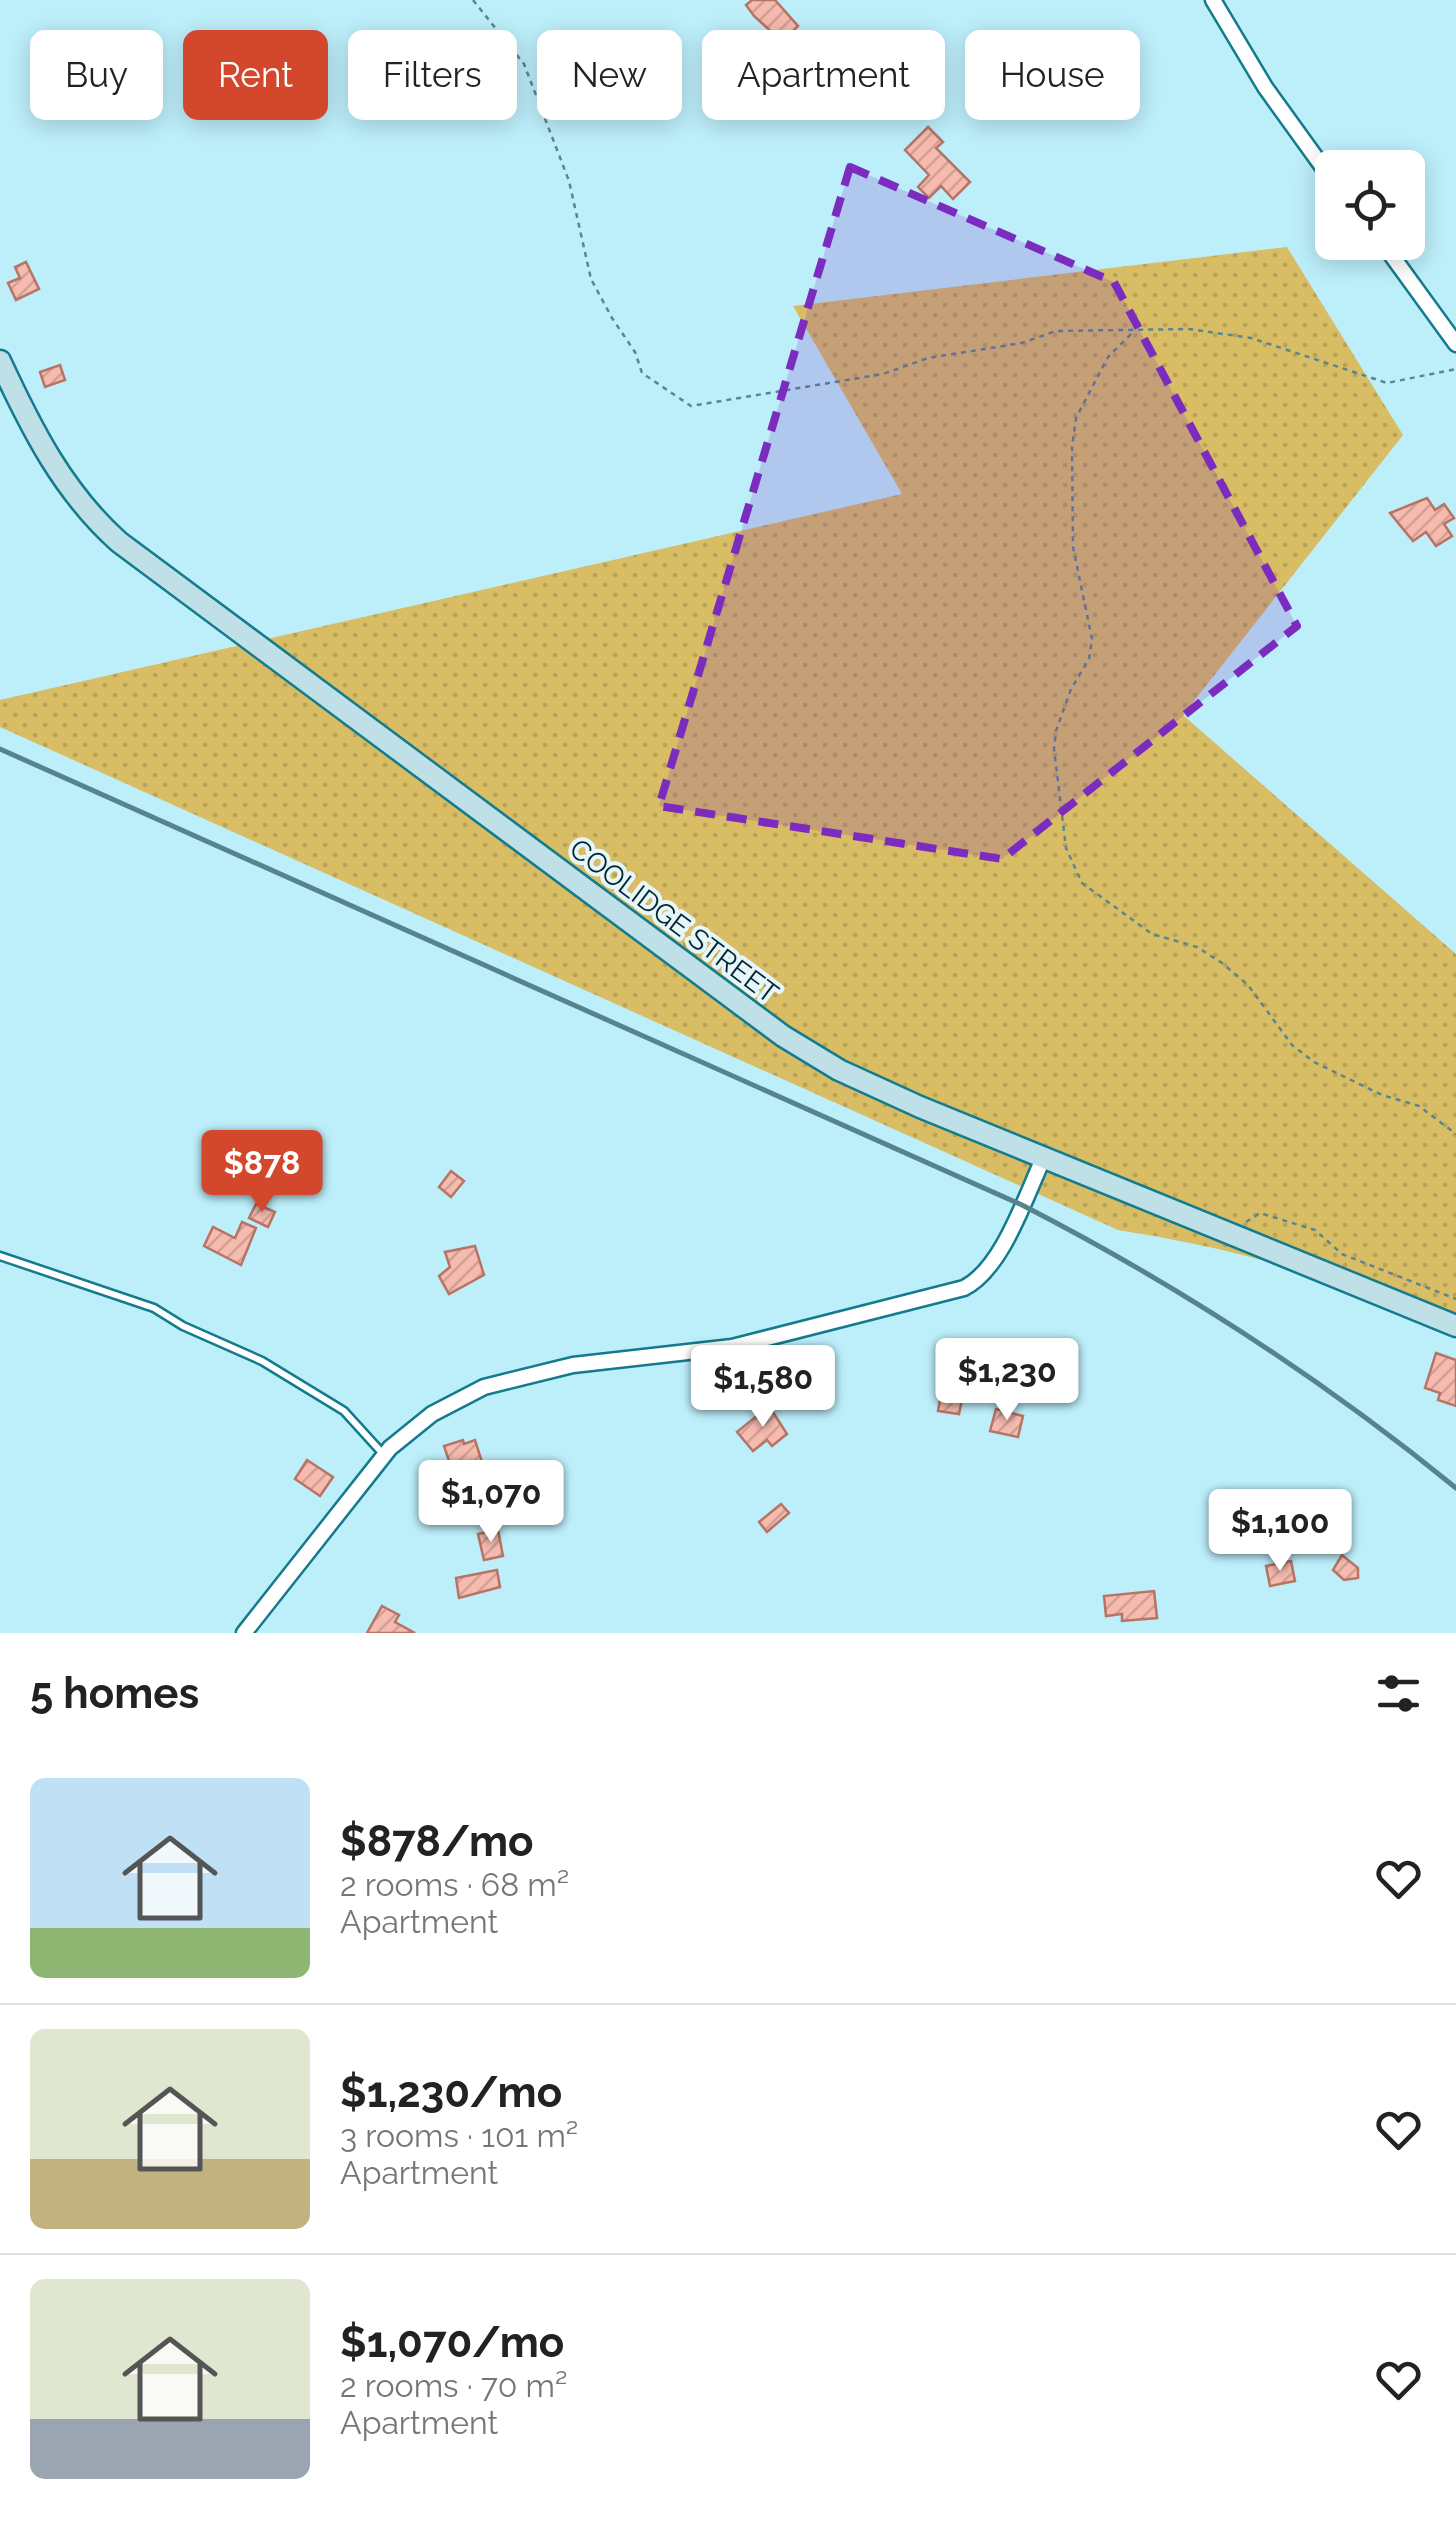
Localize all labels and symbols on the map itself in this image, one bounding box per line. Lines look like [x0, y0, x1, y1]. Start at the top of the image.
street label: COOLIDGE STREET [563, 832, 785, 1010]
pin: $878 [203, 1130, 321, 1215]
pin: $1,230 [926, 1338, 1088, 1423]
pin: $1,580 [682, 1345, 844, 1430]
pin: $1,070 [410, 1460, 572, 1545]
pin: $1,100 [1199, 1489, 1361, 1574]

